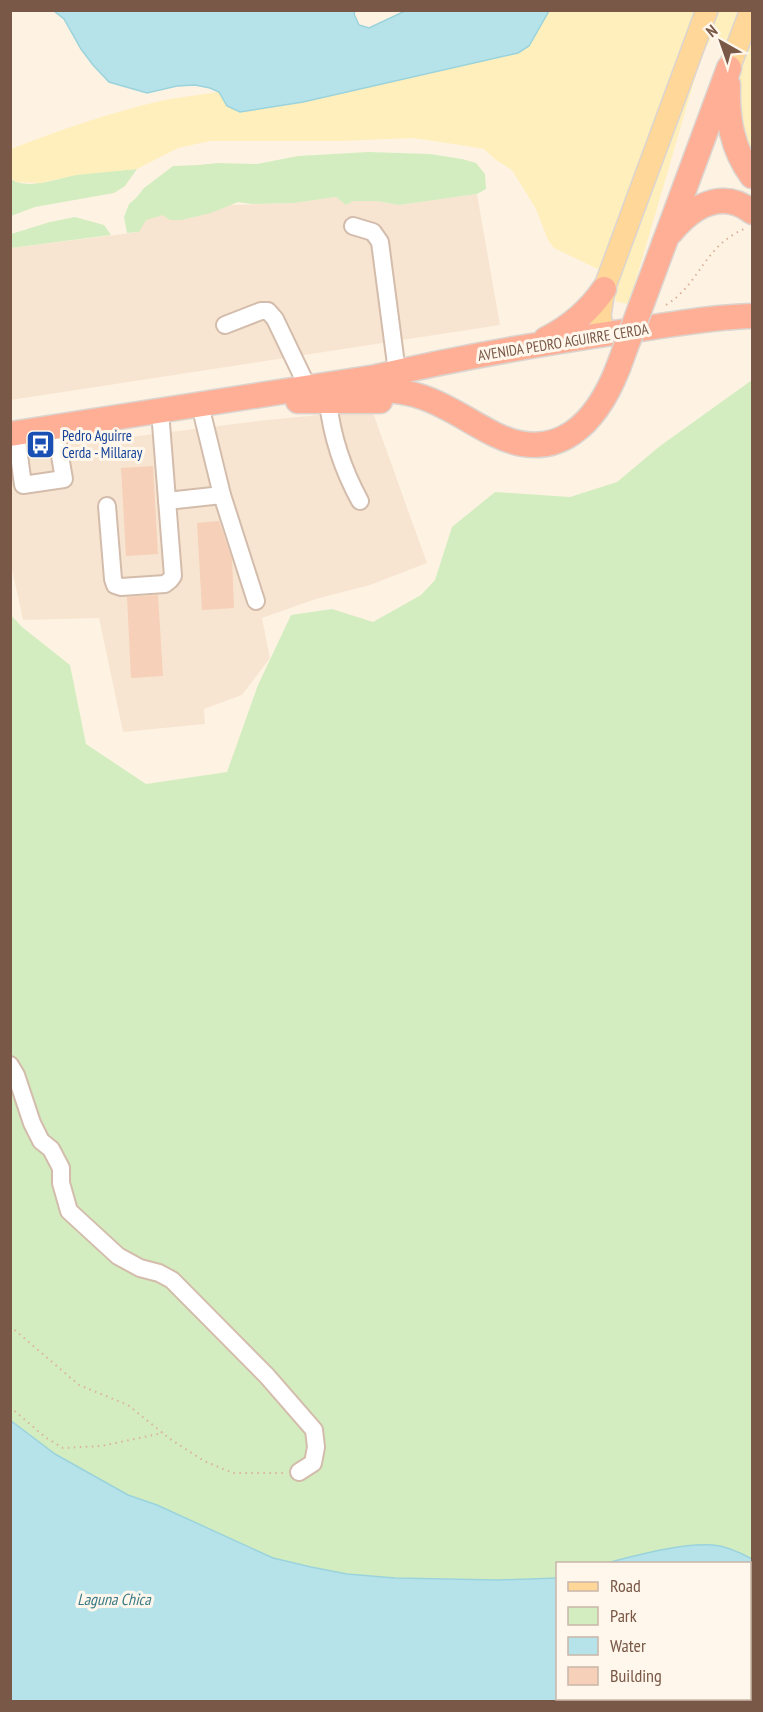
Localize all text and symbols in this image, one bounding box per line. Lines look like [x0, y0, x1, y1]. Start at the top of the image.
north arrow [691, 12, 751, 72]
text: N [702, 20, 721, 41]
street label: AVENIDA PEDRO AGUIRRE CERDA [476, 319, 650, 365]
place label: Pedro Aguirre Cerda - Millaray [62, 426, 143, 462]
bus stop icon: Pedro Aguirre Cerda - Millaray [25, 428, 57, 460]
legend [556, 1562, 751, 1700]
text: Road [610, 1574, 641, 1597]
water label: Laguna Chica [77, 1589, 152, 1609]
text: Park [610, 1604, 637, 1627]
text: Water [610, 1634, 646, 1657]
text: Building [610, 1664, 662, 1687]

